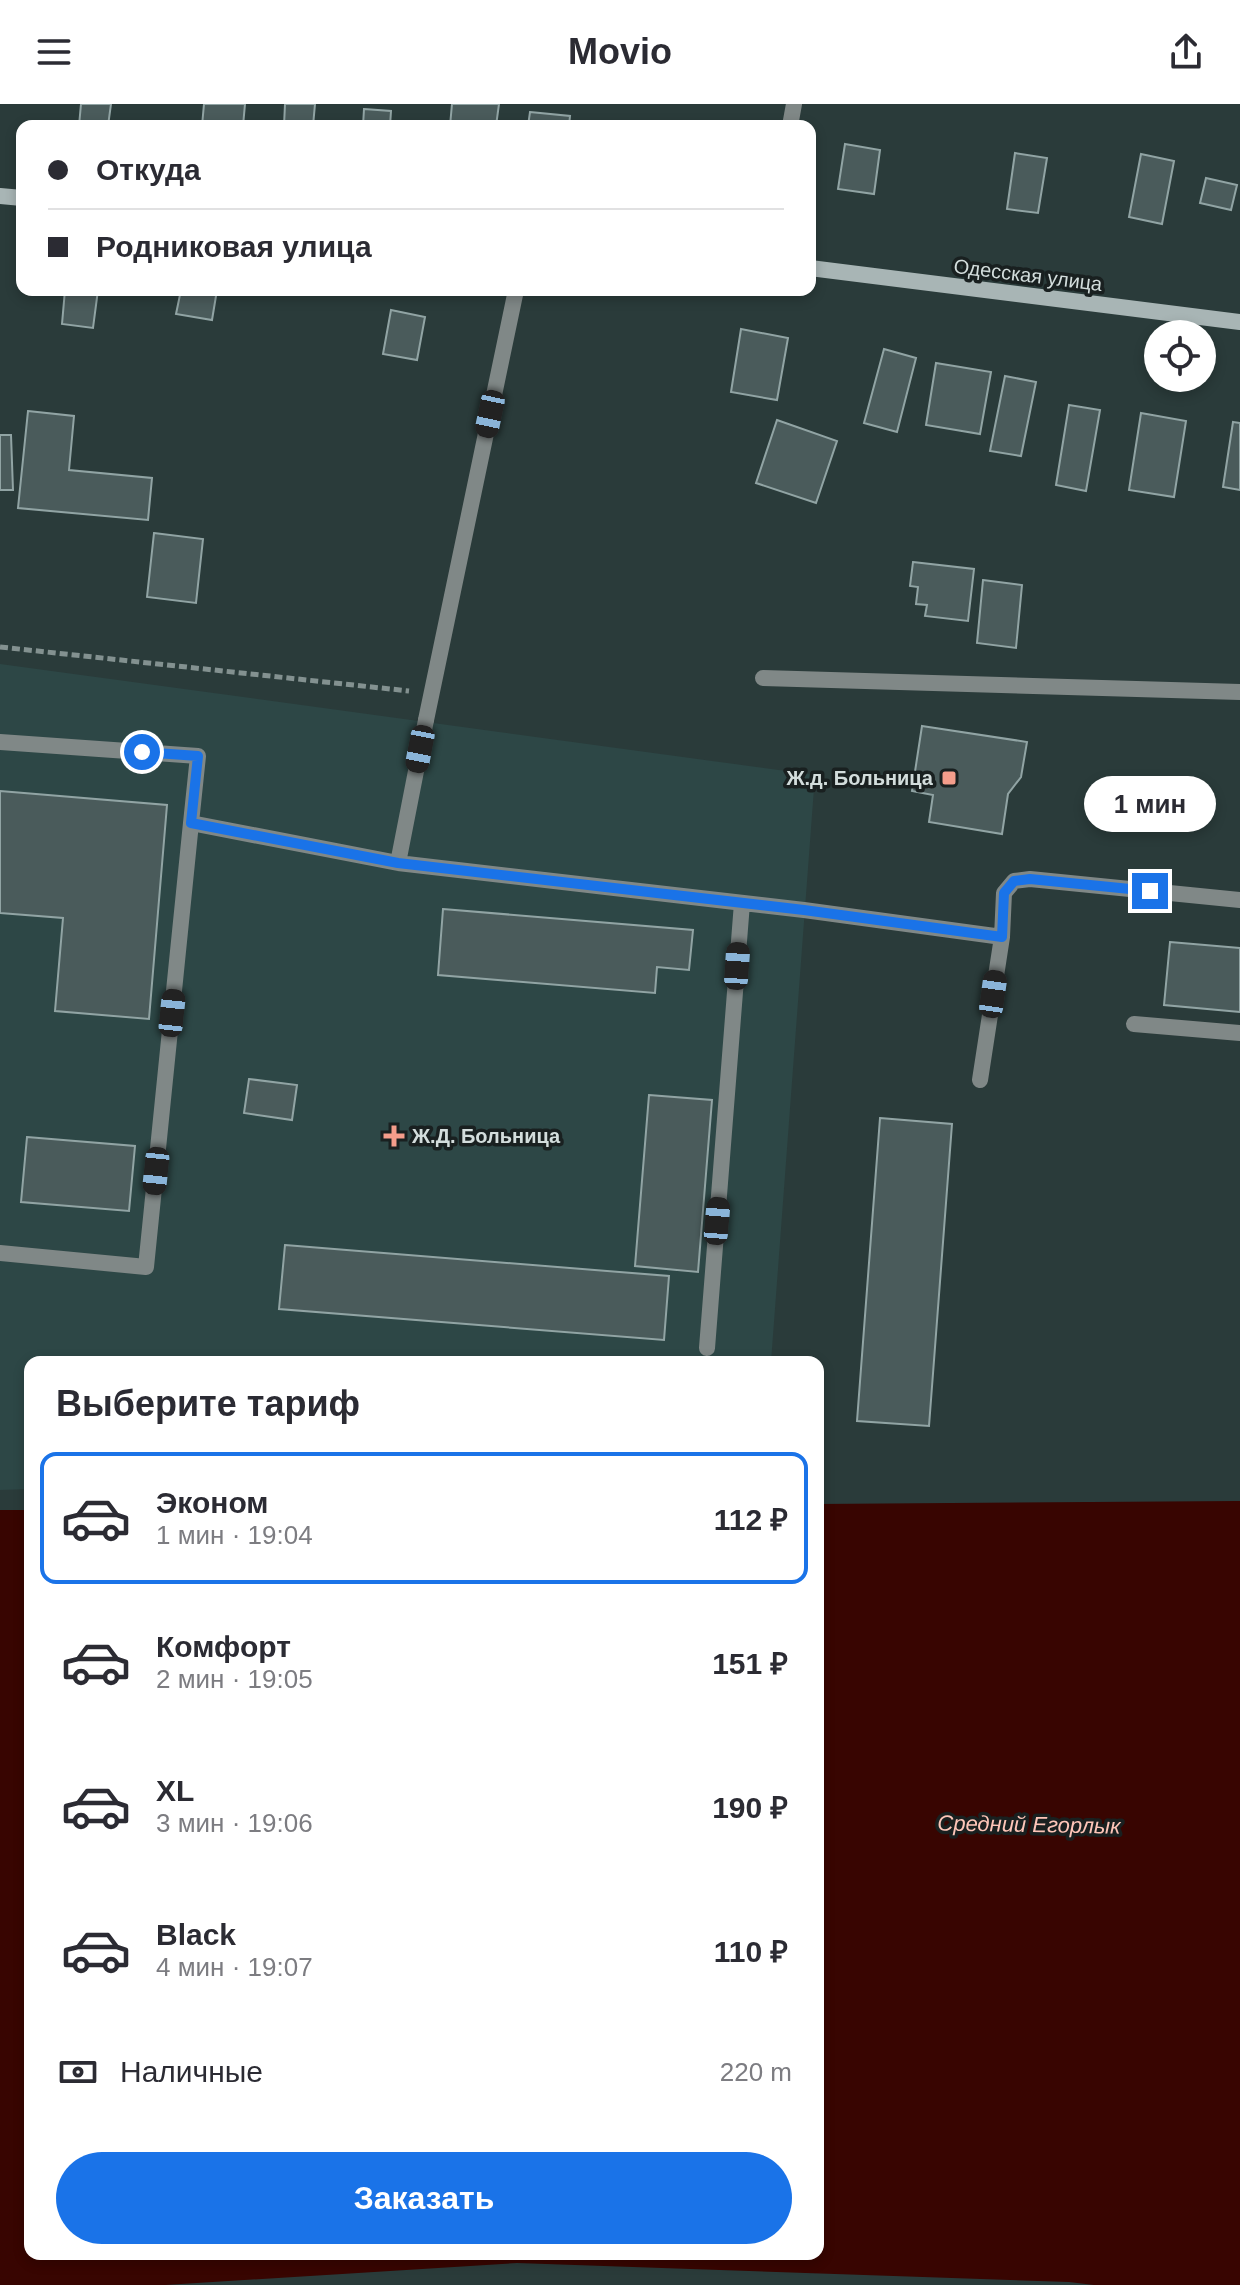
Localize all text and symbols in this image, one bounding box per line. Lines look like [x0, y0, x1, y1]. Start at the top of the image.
icon: menu [32, 30, 76, 74]
icon: share [1164, 30, 1208, 74]
text: Movio [568, 31, 672, 72]
text: Откуда [96, 153, 201, 186]
text: Родниковая улица [96, 230, 372, 263]
street label: Одесская улица [952, 255, 1104, 295]
map controls [1144, 320, 1216, 392]
button: locate [1144, 320, 1216, 392]
car [473, 388, 507, 440]
car [404, 723, 436, 775]
route start [124, 734, 160, 770]
place label: Ж.д. Больница [785, 767, 934, 789]
marker: Ж.д. Больница [940, 769, 958, 787]
callout: 1 мин [1084, 775, 1216, 831]
text: 1 мин [1114, 789, 1186, 819]
route end [1132, 873, 1168, 909]
car [723, 941, 751, 991]
car [978, 969, 1008, 1019]
car [158, 988, 186, 1038]
marker: Ж.Д. Больница [383, 1125, 405, 1147]
place label: Ж.Д. Больница [411, 1125, 561, 1147]
car [142, 1146, 170, 1196]
car [703, 1196, 731, 1246]
text: Выберите тариф [56, 1383, 360, 1424]
icon: car [60, 1482, 132, 1554]
text: Эконом [156, 1486, 269, 1519]
text: 112 ₽ [714, 1503, 788, 1536]
text: 1 мин · 19:04 [156, 1520, 313, 1550]
icon: car [60, 1626, 132, 1698]
text: Комфорт [156, 1630, 291, 1663]
text: 151 ₽ [712, 1647, 788, 1680]
text: 2 мин · 19:05 [156, 1664, 313, 1694]
icon: car [60, 1770, 132, 1842]
text: XL [156, 1774, 194, 1807]
text: 190 ₽ [712, 1791, 788, 1824]
text: 3 мин · 19:06 [156, 1808, 313, 1838]
water label: Средний Егорлык [937, 1810, 1122, 1839]
icon: car [60, 1914, 132, 1986]
text: Black [156, 1918, 236, 1951]
text: 110 ₽ [714, 1935, 788, 1968]
text: 4 мин · 19:07 [156, 1952, 313, 1982]
icon: cash [56, 2050, 100, 2094]
text: Наличные [120, 2055, 263, 2088]
text: 220 m [720, 2057, 792, 2087]
button: Заказать [56, 2152, 792, 2244]

